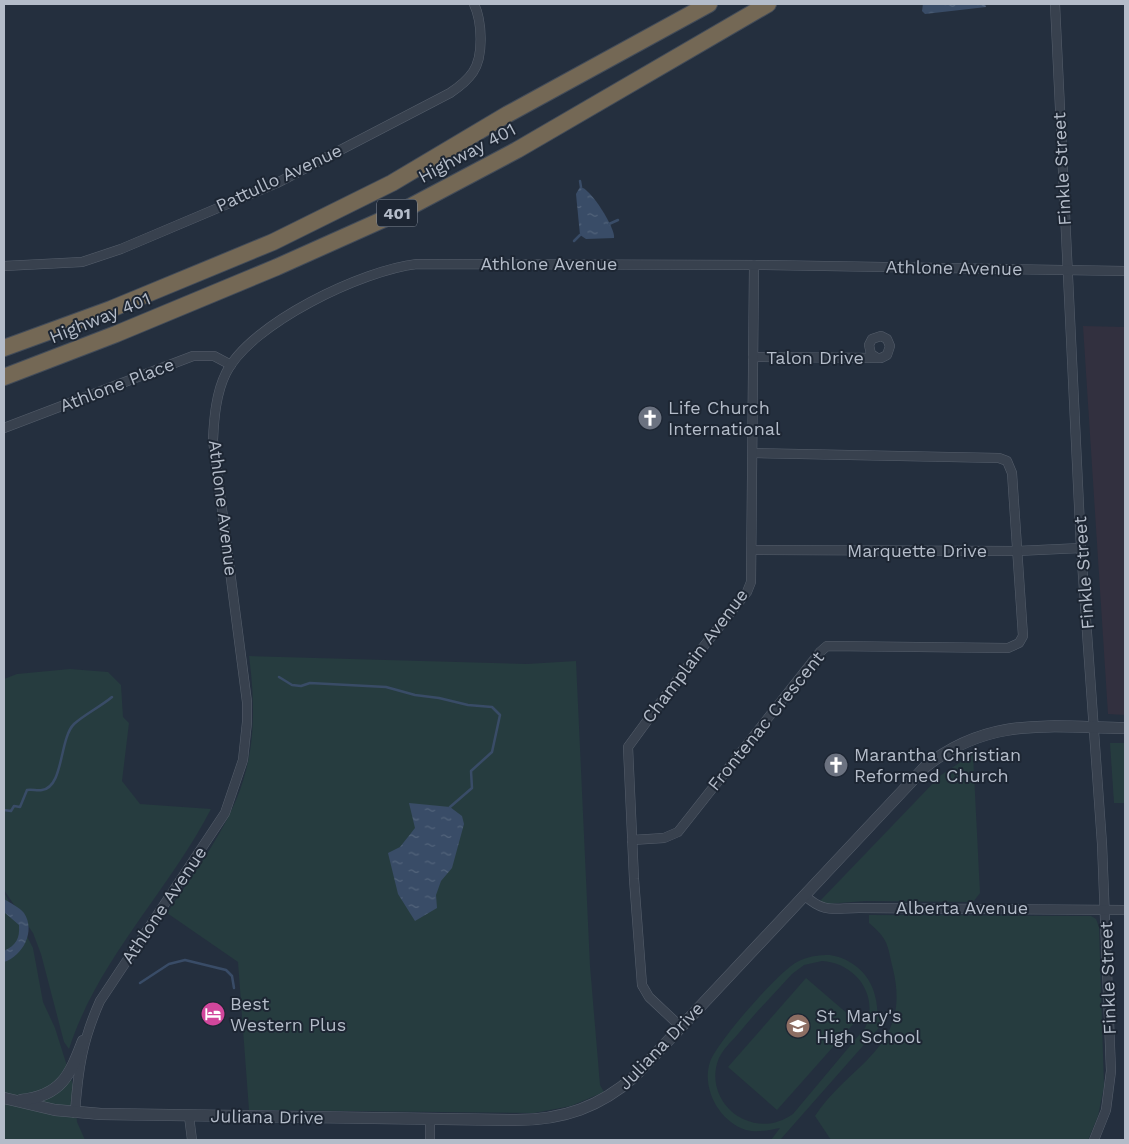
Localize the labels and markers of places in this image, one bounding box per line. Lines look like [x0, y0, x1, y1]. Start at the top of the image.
place label: Life Church International [668, 397, 781, 439]
church icon: Life Church International [637, 405, 663, 431]
place label: Marantha Christian Reformed Church [854, 744, 1021, 786]
church icon: Marantha Christian Reformed Church [823, 752, 849, 778]
place label: Best Western Plus [230, 993, 346, 1035]
hotel icon: Best Western Plus [200, 1001, 226, 1027]
place label: St. Mary's High School [816, 1005, 921, 1047]
school or university icon: St. Mary's High School [785, 1013, 811, 1039]

